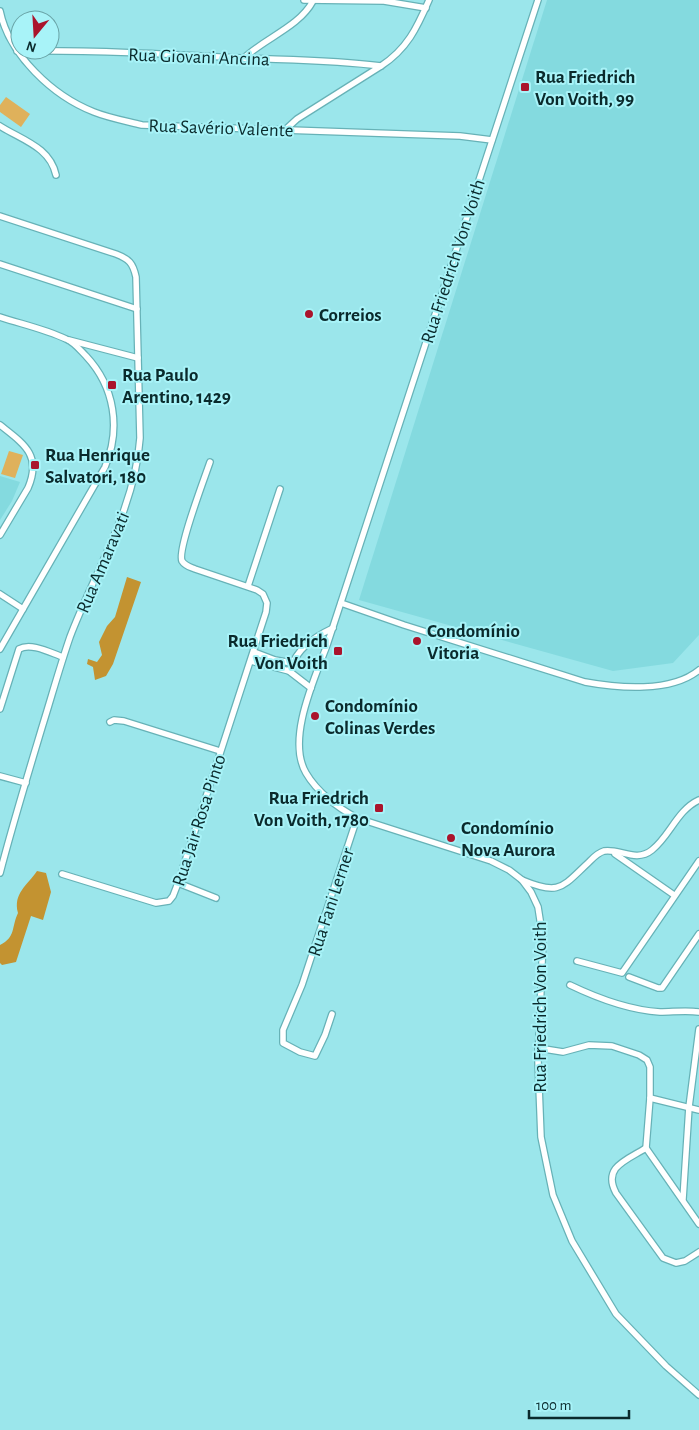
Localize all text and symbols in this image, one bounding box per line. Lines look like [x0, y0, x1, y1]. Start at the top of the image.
north arrow [10, 10, 60, 60]
text: N [24, 38, 38, 55]
street label: Rua Giovani Ancina [128, 46, 270, 69]
place label: Rua Friedrich Von Voith, 99 [535, 68, 636, 109]
marker: Rua Friedrich Von Voith, 99 [519, 81, 531, 93]
street label: Rua Savério Valente [148, 116, 294, 141]
street label: Rua Friedrich Von Voith [418, 177, 489, 346]
place label: Correios [319, 306, 382, 325]
marker: Correios [303, 308, 315, 320]
place label: Rua Paulo Arentino, 1429 [122, 366, 231, 407]
marker: Rua Paulo Arentino, 1429 [106, 379, 118, 391]
place label: Rua Henrique Salvatori, 180 [45, 446, 150, 487]
marker: Rua Henrique Salvatori, 180 [29, 459, 41, 471]
street label: Rua Amaravati [74, 509, 133, 616]
place label: Condomínio Vitoria [427, 622, 520, 663]
place label: Rua Friedrich Von Voith [228, 632, 328, 673]
marker: Condomínio Vitoria [411, 635, 423, 647]
marker: Rua Friedrich Von Voith [332, 645, 344, 657]
place label: Condomínio Colinas Verdes [325, 697, 435, 738]
marker: Condomínio Colinas Verdes [309, 710, 321, 722]
street label: Rua Jair Rosa Pinto [169, 752, 230, 889]
place label: Rua Friedrich Von Voith, 1780 [254, 789, 369, 830]
marker: Rua Friedrich Von Voith, 1780 [373, 802, 385, 814]
place label: Condomínio Nova Aurora [461, 819, 555, 860]
marker: Condomínio Nova Aurora [445, 832, 457, 844]
street label: Rua Fani Lerner [305, 846, 358, 959]
street label: Rua Friedrich Von Voith [531, 921, 550, 1093]
scale bar [529, 1388, 629, 1420]
text: 100 m [536, 1398, 571, 1413]

